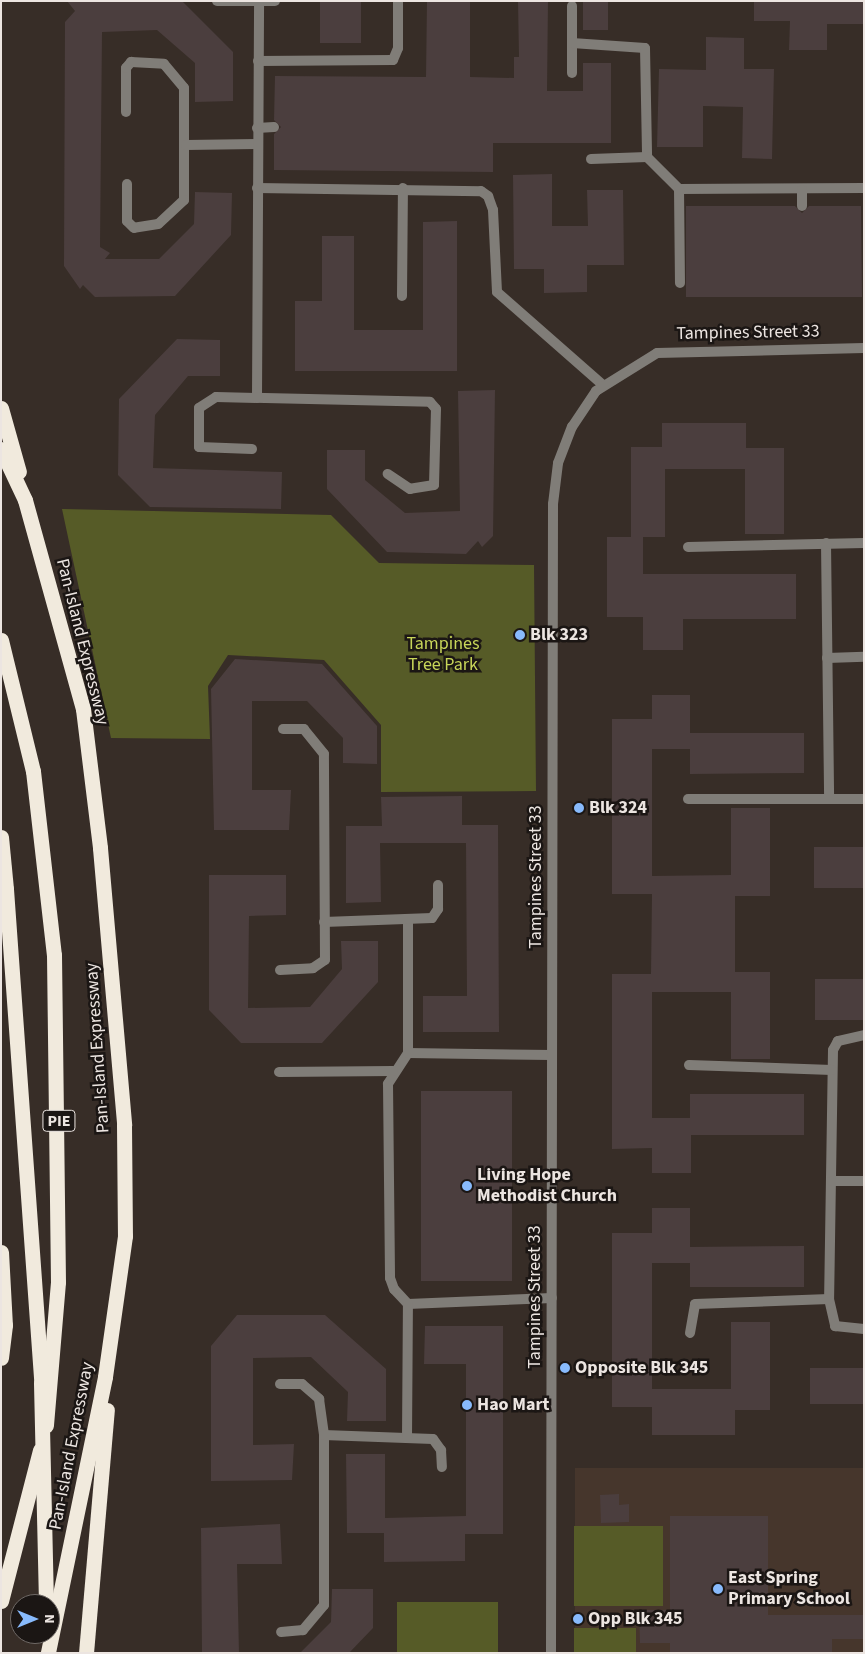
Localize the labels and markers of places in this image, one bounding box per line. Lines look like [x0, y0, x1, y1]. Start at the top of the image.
place label: Blk 323 [530, 624, 588, 646]
marker: Blk 323 [514, 629, 526, 641]
place label: Blk 324 [589, 797, 647, 819]
marker: Blk 324 [573, 802, 585, 814]
place label: Living Hope Methodist Church [477, 1165, 617, 1208]
marker: Living Hope Methodist Church [461, 1180, 473, 1192]
place label: Opposite Blk 345 [575, 1357, 708, 1379]
marker: Opposite Blk 345 [559, 1362, 571, 1374]
place label: Hao Mart [477, 1394, 549, 1416]
marker: Hao Mart [461, 1399, 473, 1411]
place label: East Spring Primary School [728, 1568, 850, 1610]
marker: East Spring Primary School [712, 1583, 724, 1595]
place label: Opp Blk 345 [588, 1608, 683, 1630]
marker: Opp Blk 345 [572, 1613, 584, 1625]

